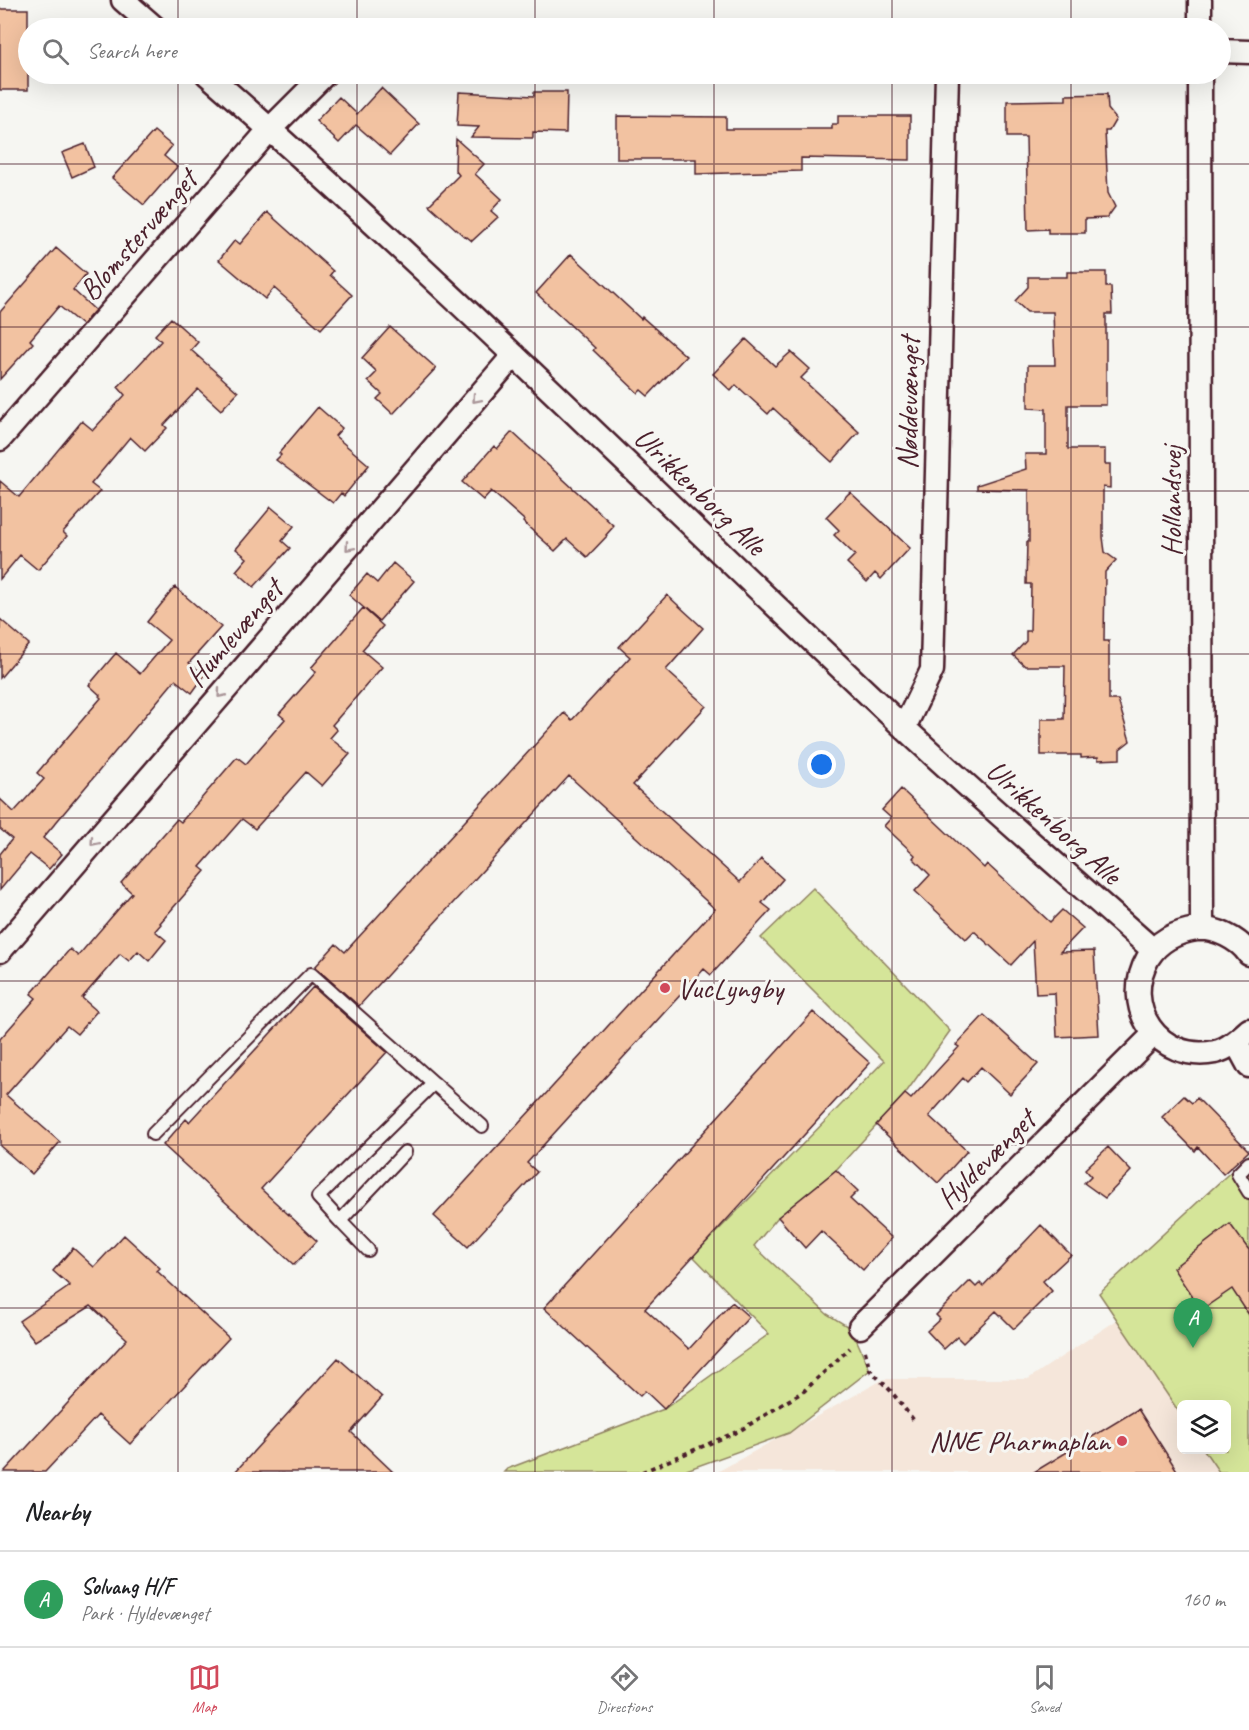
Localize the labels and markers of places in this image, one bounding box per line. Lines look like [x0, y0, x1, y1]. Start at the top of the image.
place label: VucLyngby [677, 969, 786, 1007]
marker: VucLyngby [658, 981, 672, 995]
pin: A [1174, 1298, 1212, 1348]
place label: NNE Pharmaplan [929, 1422, 1111, 1460]
marker: NNE Pharmaplan [1115, 1434, 1129, 1448]

